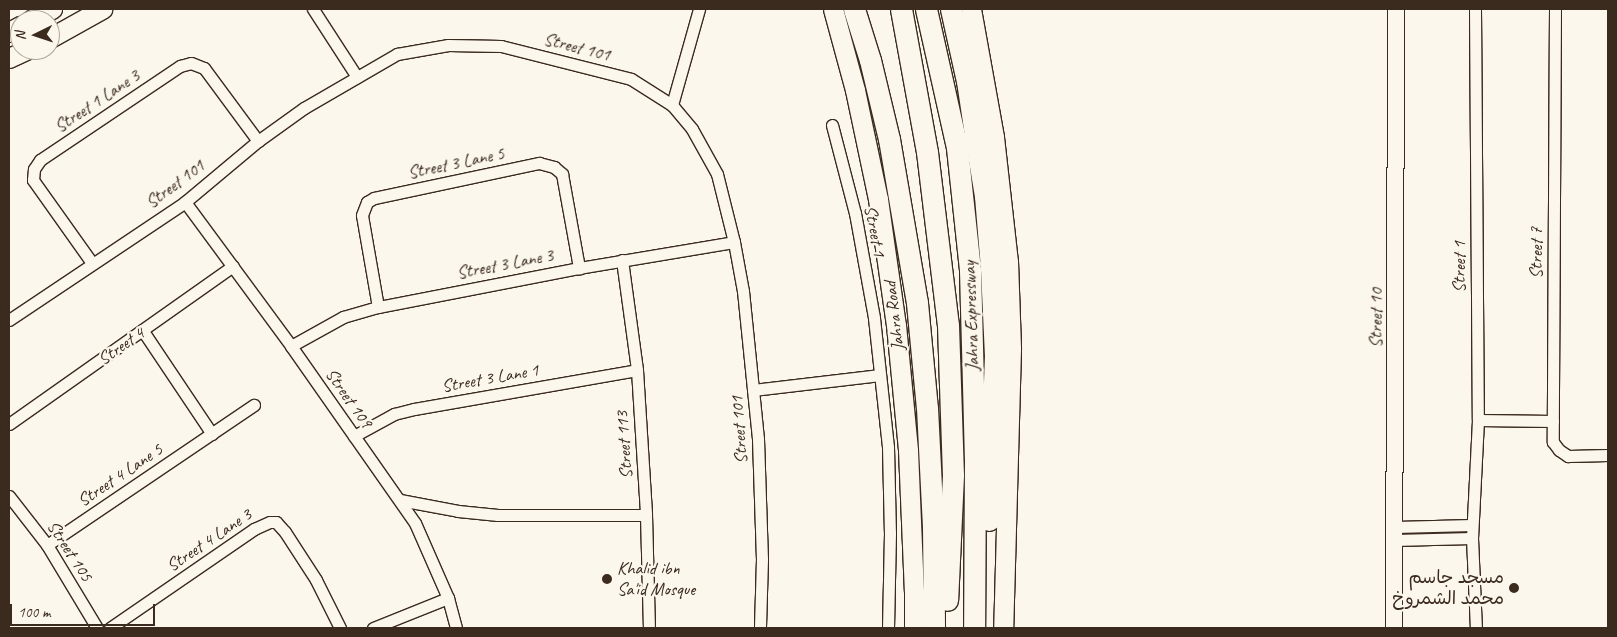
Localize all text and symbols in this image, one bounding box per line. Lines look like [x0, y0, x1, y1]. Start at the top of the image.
north arrow [10, 10, 60, 60]
street label: Street 101 [541, 28, 613, 66]
text: N [12, 31, 29, 41]
street label: Street 1 Lane 3 [50, 65, 144, 137]
street label: Street 3 Lane 5 [406, 142, 506, 184]
street label: Street 101 [141, 155, 209, 213]
street label: Street 1 [859, 204, 891, 258]
street label: Street 7 [1525, 227, 1547, 279]
street label: Street 1 [1448, 241, 1470, 293]
street label: Street 3 Lane 3 [455, 244, 555, 284]
street label: Jahra Expressway [958, 261, 984, 371]
street label: Jahra Road [879, 280, 909, 352]
street label: Street 10 [1365, 288, 1387, 348]
street label: Street 4 [94, 322, 148, 370]
street label: Street 3 Lane 1 [440, 359, 540, 397]
street label: Street 109 [321, 364, 377, 432]
street label: Street 101 [726, 395, 752, 465]
street label: Street 113 [611, 410, 637, 480]
street label: Street 4 Lane 5 [73, 439, 167, 511]
street label: Street 4 Lane 3 [162, 504, 256, 576]
street label: Street 105 [42, 517, 98, 585]
place label: Khalid ibn Sa'id Mosque [617, 558, 695, 600]
place label: مسجد جاسم محمد الشمروخ [1392, 567, 1504, 610]
marker: Khalid ibn Sa'id Mosque [601, 573, 613, 585]
marker: مسجد جاسم محمد الشمروخ [1508, 582, 1520, 594]
scale bar [12, 594, 158, 626]
text: 100 m [18, 603, 50, 622]

